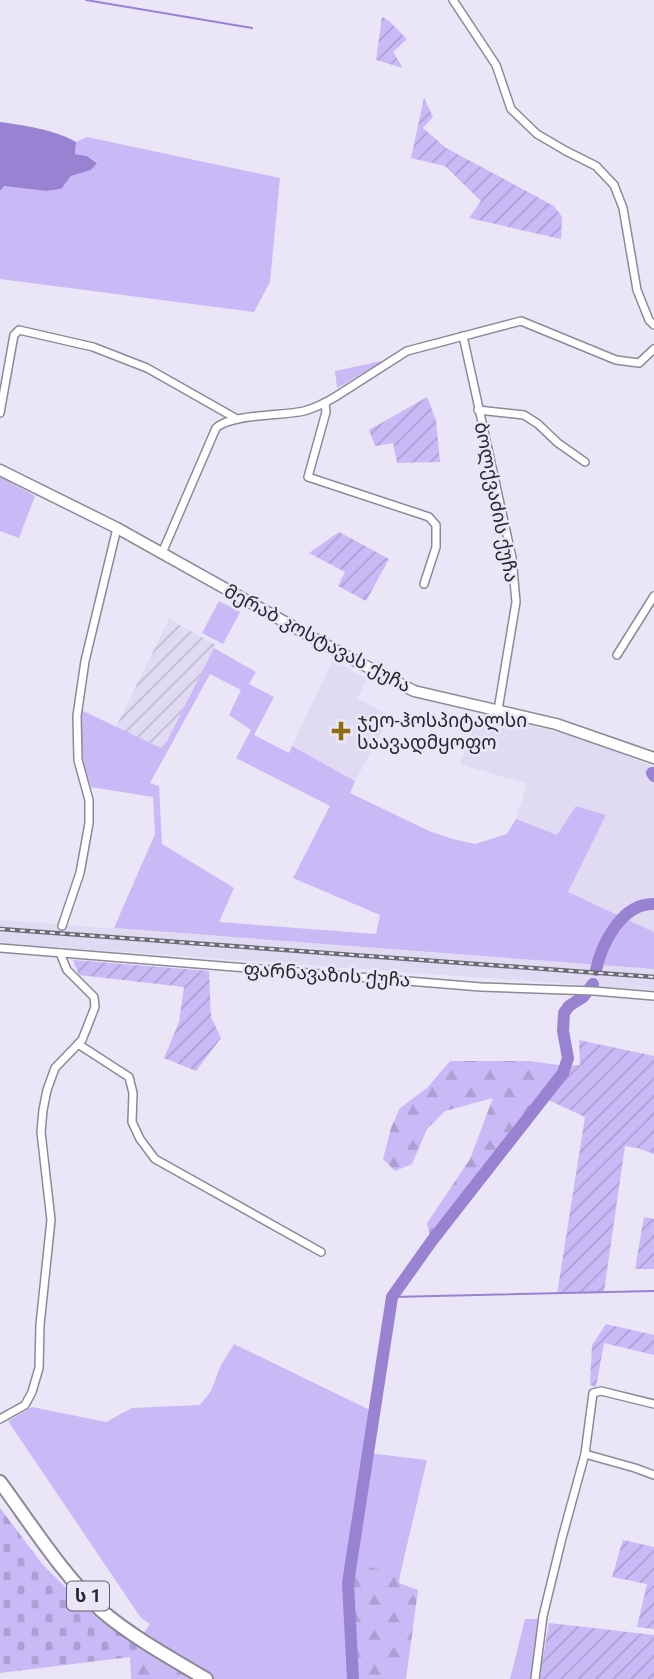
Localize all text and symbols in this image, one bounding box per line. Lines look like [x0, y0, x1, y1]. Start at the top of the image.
street label: ბოლქვაძის ქუჩა [469, 420, 523, 584]
street label: მერაბ კოსტავას ქუჩა [221, 579, 415, 697]
place label: ჯეო-ჰოსპიტალსი საავადმყოფო [357, 709, 527, 755]
marker: ჯეო-ჰოსპიტალსი საავადმყოფო [331, 721, 351, 741]
street label: ფარნავაზის ქუჩა [243, 957, 411, 992]
road number: ს 1 [67, 1582, 109, 1610]

